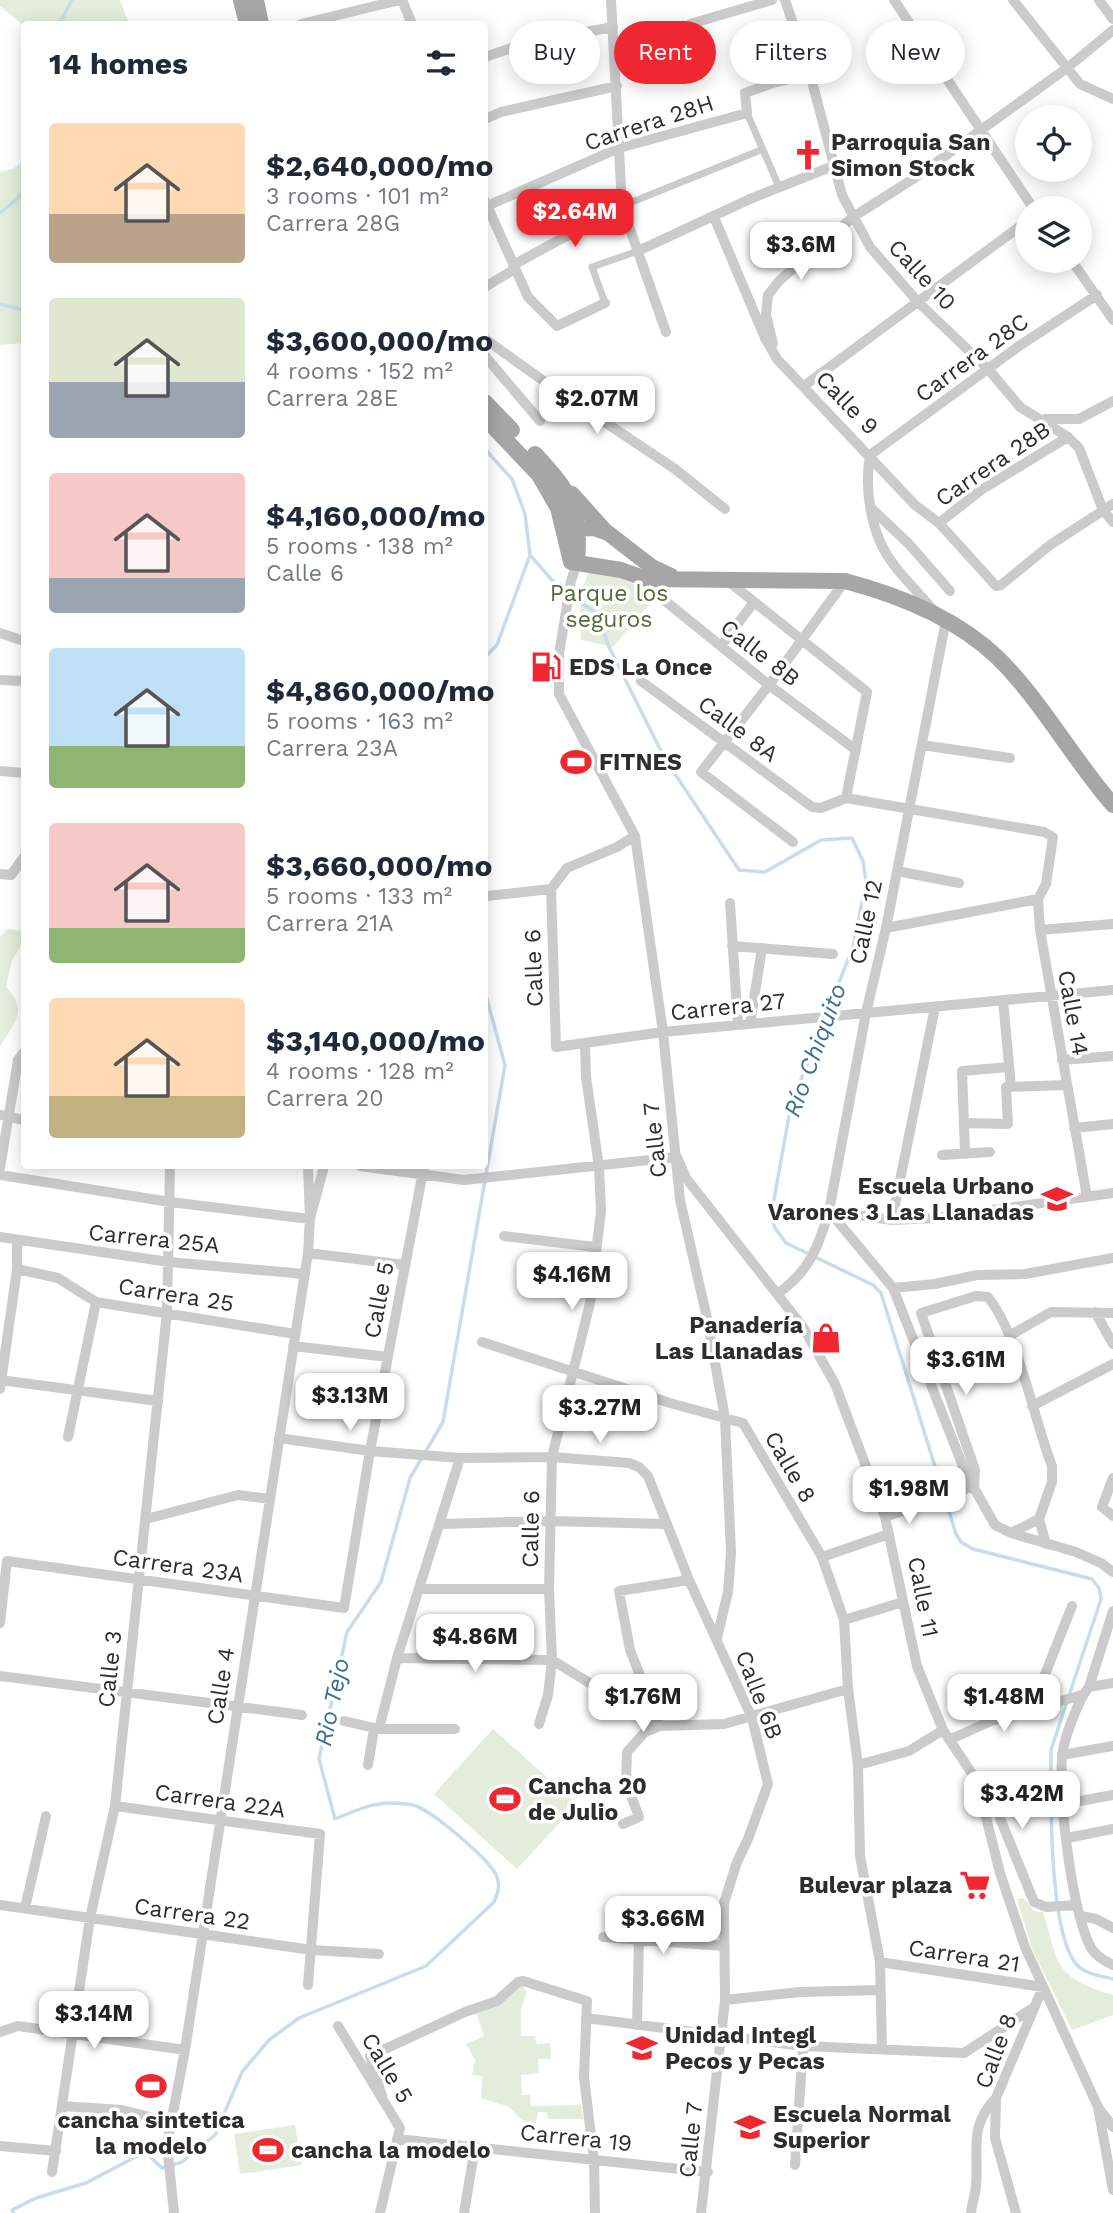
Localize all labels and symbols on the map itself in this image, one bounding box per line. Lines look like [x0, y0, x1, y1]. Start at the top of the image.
street label: Carrera 28H [581, 89, 717, 157]
place label: Parroquia San Simon Stock [831, 129, 990, 182]
church icon: Parroquia San Simon Stock [791, 138, 825, 172]
pin: $2.64M [518, 190, 632, 249]
pin: $3.6M [752, 222, 850, 282]
street label: Calle 10 [883, 234, 961, 316]
street label: Carrera 28C [910, 308, 1034, 408]
street label: Calle 9 [810, 366, 884, 440]
pin: $2.07M [540, 376, 654, 436]
street label: Carrera 28B [931, 416, 1055, 512]
park label: Parque los seguros [550, 580, 668, 633]
street label: Calle 8B [715, 614, 805, 692]
fuel station icon: EDS La Once [529, 650, 563, 684]
place label: EDS La Once [569, 654, 712, 681]
street label: Calle 8A [693, 690, 783, 768]
sports icon: FITNES [559, 745, 593, 779]
place label: FITNES [599, 749, 682, 776]
street label: Calle 12 [844, 877, 888, 967]
street label: Calle 6 [519, 929, 549, 1007]
street label: Calle 14 [1052, 968, 1094, 1058]
water label: Río Chiquito [778, 980, 852, 1120]
street label: Carrera 27 [669, 988, 787, 1026]
street label: Calle 7 [638, 1101, 672, 1179]
place label: Escuela Urbano Varones 3 Las Llanadas [768, 1173, 1034, 1226]
school or university icon: Escuela Urbano Varones 3 Las Llanadas [1040, 1182, 1074, 1216]
street label: Carrera 25A [87, 1219, 221, 1259]
pin: $4.16M [515, 1252, 629, 1312]
street label: Calle 5 [358, 1259, 400, 1341]
street label: Carrera 25 [116, 1273, 236, 1317]
place label: Panadería Las Llanadas [655, 1312, 804, 1365]
shop icon: Panadería Las Llanadas [809, 1321, 843, 1355]
pin: $3.61M [909, 1338, 1023, 1397]
pin: $3.13M [293, 1374, 407, 1433]
pin: $3.27M [543, 1386, 657, 1445]
street label: Calle 8 [759, 1426, 821, 1508]
pin: $1.98M [852, 1466, 966, 1526]
street label: Calle 6 [517, 1490, 545, 1568]
street label: Carrera 23A [111, 1543, 245, 1589]
street label: Calle 11 [902, 1554, 944, 1640]
pin: $4.86M [418, 1614, 532, 1674]
street label: Calle 3 [93, 1629, 127, 1709]
street label: Calle 4 [202, 1645, 240, 1727]
street label: Calle 6B [730, 1647, 788, 1743]
water label: Rio Tejo [309, 1655, 355, 1749]
pin: $1.76M [586, 1674, 700, 1734]
pin: $1.48M [947, 1674, 1061, 1734]
pin: $3.42M [965, 1772, 1079, 1831]
place label: Cancha 20 de Julio [528, 1773, 647, 1826]
street label: Carrera 22A [153, 1778, 287, 1824]
sports icon: Cancha 20 de Julio [488, 1782, 522, 1816]
supermarket icon: Bulevar plaza [958, 1868, 992, 1902]
place label: Bulevar plaza [799, 1872, 953, 1899]
street label: Carrera 22 [132, 1893, 252, 1935]
pin: $3.66M [606, 1896, 720, 1956]
street label: Carrera 21 [906, 1934, 1022, 1978]
pin: $3.14M [37, 1992, 151, 2051]
street label: Calle 8 [969, 2010, 1023, 2092]
place label: Unidad Integl Pecos y Pecas [665, 2022, 825, 2075]
street label: Calle 5 [356, 2028, 418, 2108]
school or university icon: Unidad Integl Pecos y Pecas [625, 2031, 659, 2065]
sports icon: cancha sintetica la modelo [134, 2069, 168, 2103]
street label: Calle 7 [674, 2101, 708, 2179]
place label: Escuela Normal Superior [773, 2101, 951, 2154]
place label: cancha sintetica la modelo [57, 2107, 245, 2160]
school or university icon: Escuela Normal Superior [733, 2110, 767, 2144]
street label: Carrera 19 [519, 2119, 633, 2157]
sports icon: cancha la modelo [251, 2133, 285, 2167]
place label: cancha la modelo [291, 2137, 490, 2164]

